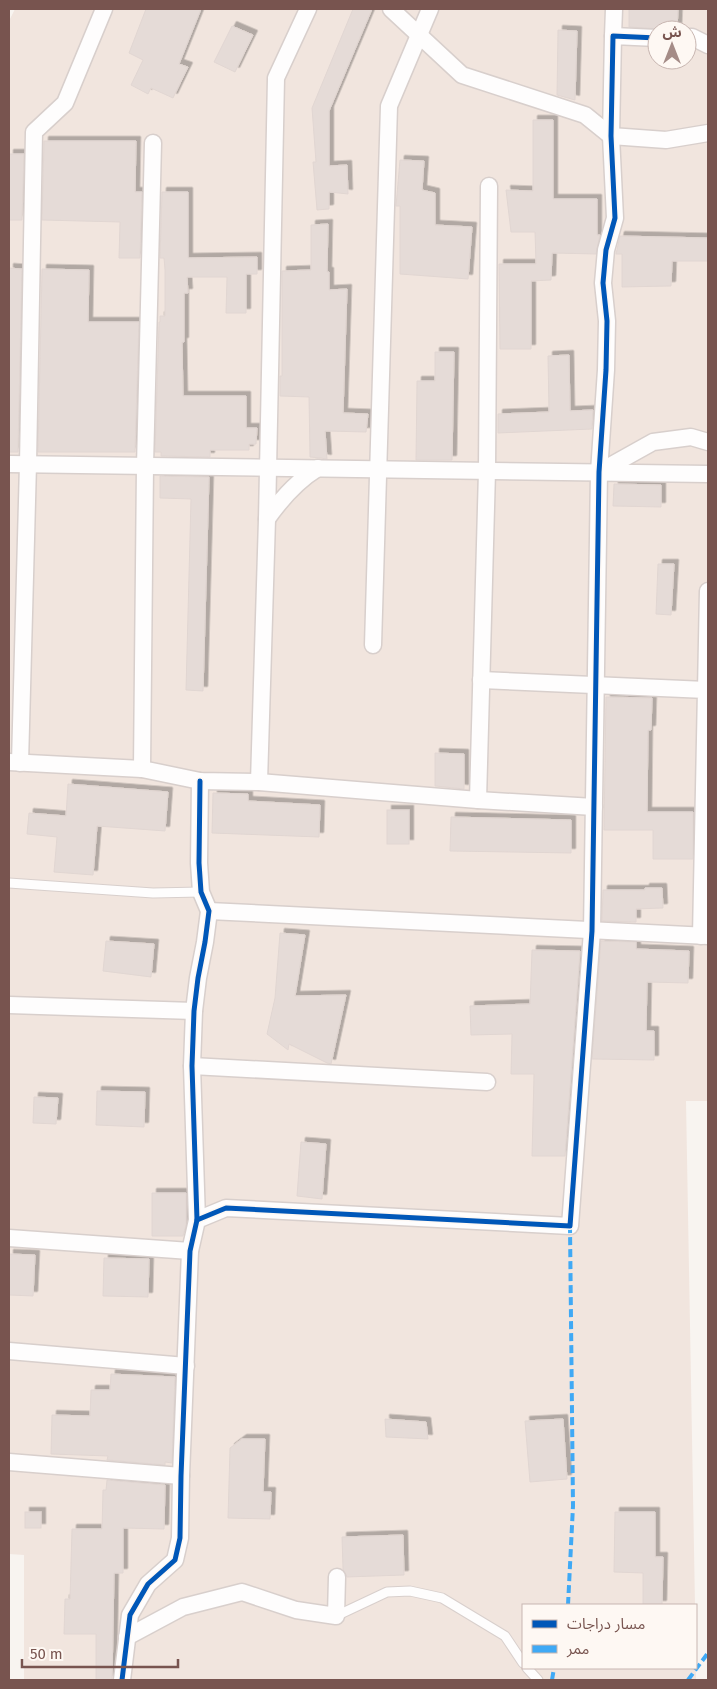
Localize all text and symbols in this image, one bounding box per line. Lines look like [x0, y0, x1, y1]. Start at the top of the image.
north arrow [647, 20, 697, 70]
text: ش [662, 24, 682, 41]
legend [522, 1604, 697, 1669]
text: مسار دراجات [567, 1615, 645, 1633]
scale bar [22, 1636, 179, 1668]
text: ممر [566, 1640, 590, 1658]
text: 50 m [30, 1645, 63, 1663]

